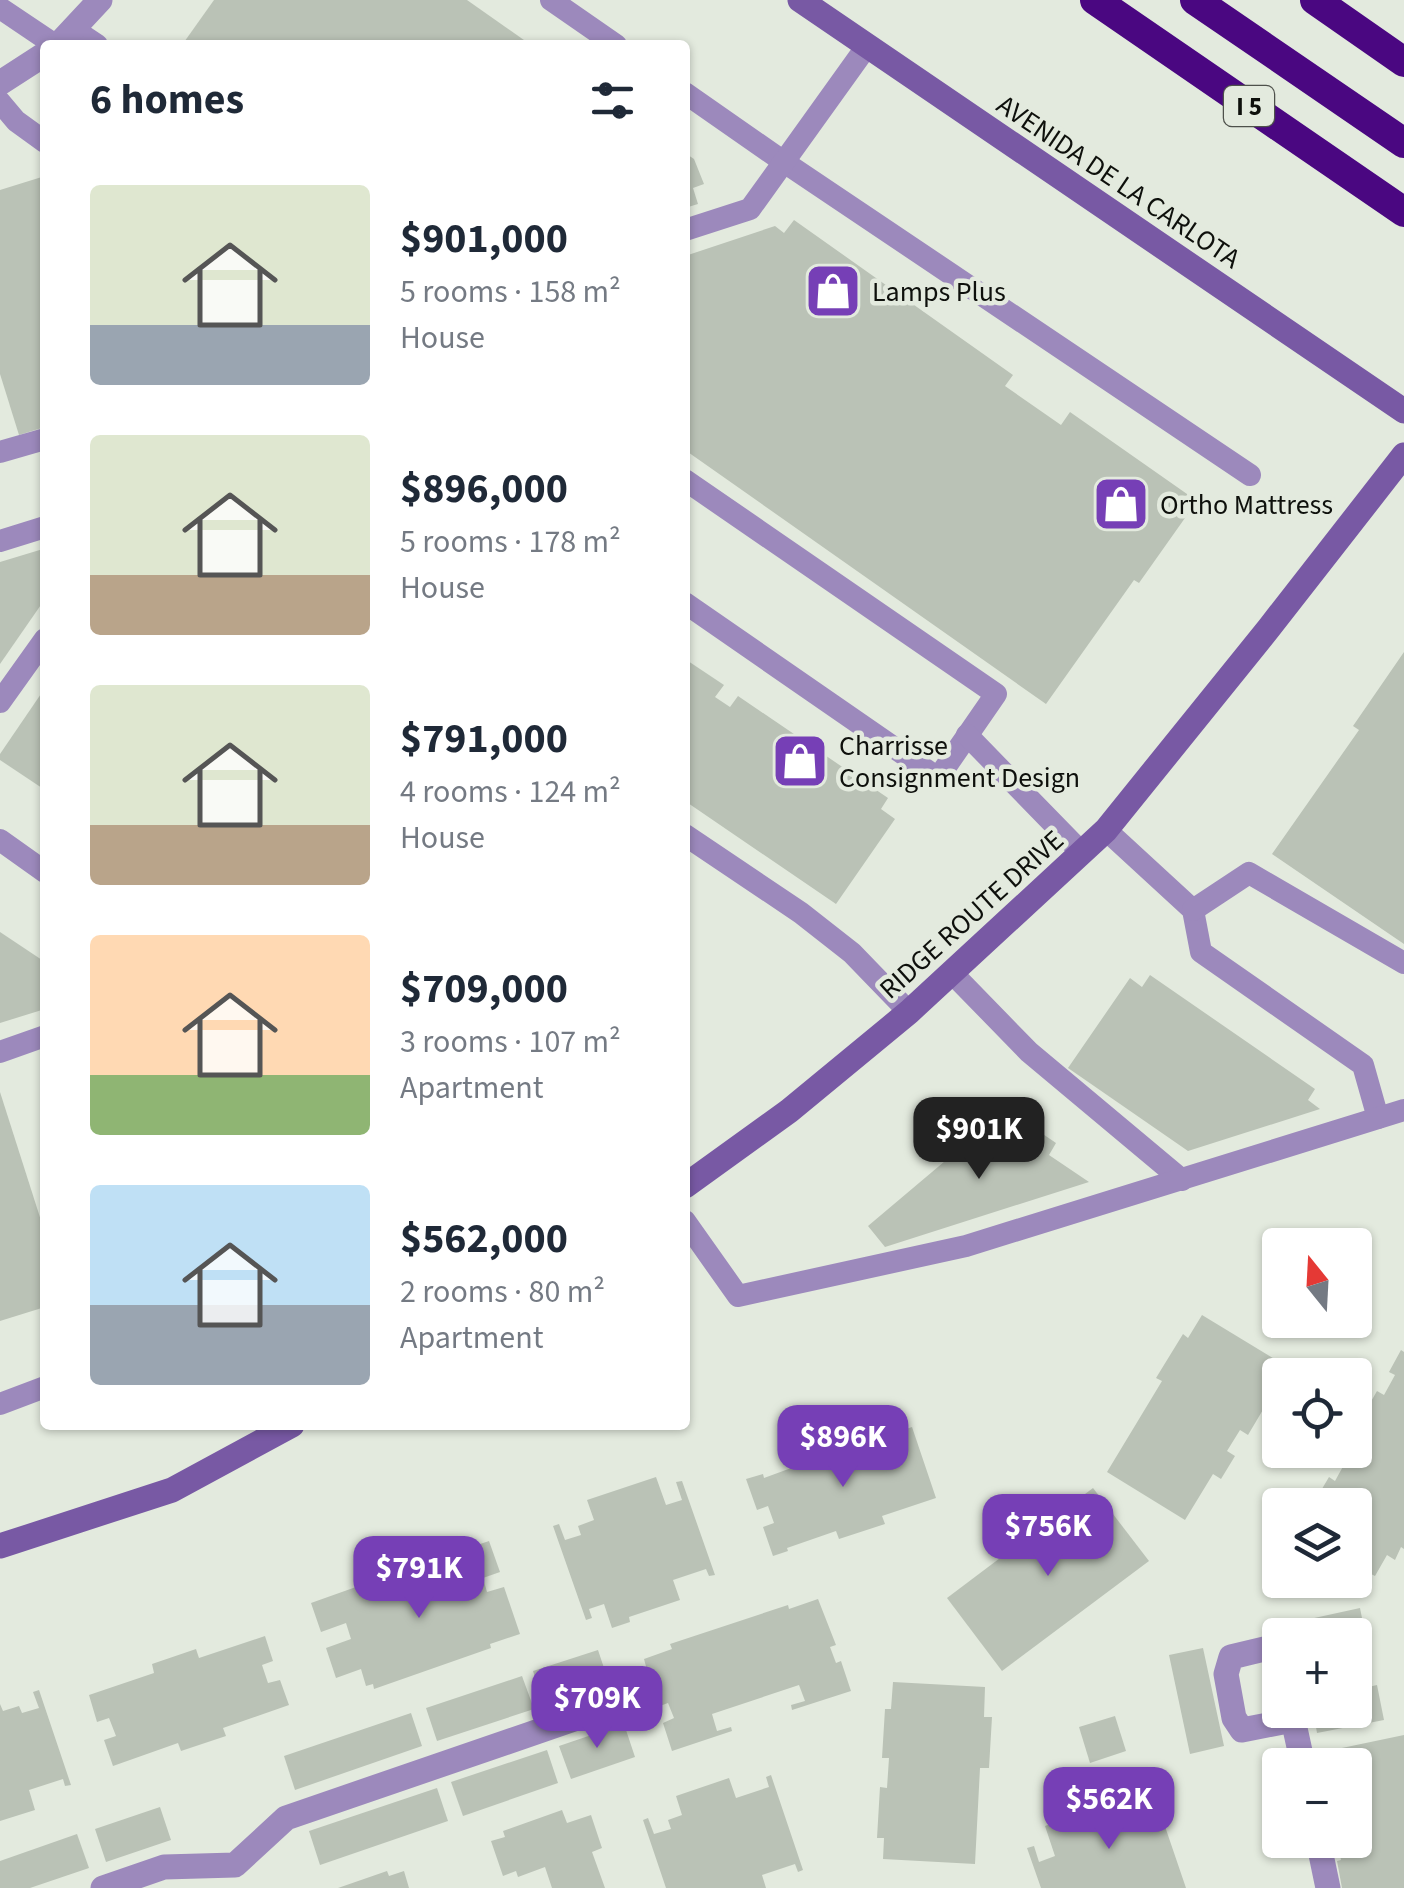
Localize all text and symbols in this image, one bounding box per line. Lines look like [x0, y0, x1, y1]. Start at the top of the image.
text: 6 homes [90, 70, 244, 130]
icon: filters [585, 73, 640, 128]
street label: AVENIDA DE LA CARLOTA [989, 85, 1249, 279]
road number: I 5 [1224, 86, 1274, 126]
text: $901,000 [400, 209, 568, 269]
icon: home [170, 225, 290, 345]
shop icon: Lamps Plus [803, 261, 863, 321]
text: 5 rooms · 158 m² [400, 269, 621, 315]
place label: Lamps Plus [872, 272, 1006, 312]
text: House [400, 315, 485, 361]
text: $896,000 [400, 459, 568, 519]
shop icon: Ortho Mattress [1091, 474, 1151, 534]
icon: home [170, 475, 290, 595]
place label: Ortho Mattress [1160, 485, 1333, 525]
text: 5 rooms · 178 m² [400, 519, 621, 565]
text: House [400, 565, 485, 611]
text: $791,000 [400, 709, 568, 769]
icon: home [170, 725, 290, 845]
place label: Charrisse Consignment Design [839, 726, 1080, 798]
shop icon: Charrisse Consignment Design [770, 731, 830, 791]
text: 4 rooms · 124 m² [400, 769, 621, 815]
text: House [400, 815, 485, 861]
street label: RIDGE ROUTE DRIVE [871, 821, 1073, 1008]
text: $709,000 [400, 959, 568, 1019]
icon: home [170, 975, 290, 1095]
text: 3 rooms · 107 m² [400, 1019, 621, 1065]
text: Apartment [400, 1065, 543, 1111]
pin: $901K [909, 1097, 1049, 1182]
text: $901K [935, 1106, 1023, 1152]
text: $562,000 [400, 1209, 568, 1269]
icon: home [170, 1225, 290, 1345]
north arrow [1262, 1228, 1372, 1338]
map controls [1262, 1228, 1372, 1858]
text: 2 rooms · 80 m² [400, 1269, 605, 1315]
text: Apartment [400, 1315, 543, 1361]
button: locate [1262, 1358, 1372, 1468]
pin: $896K [773, 1405, 913, 1490]
text: $896K [799, 1414, 887, 1460]
button: layers [1262, 1488, 1372, 1598]
pin: $756K [978, 1494, 1118, 1579]
text: $756K [1004, 1503, 1092, 1549]
pin: $791K [349, 1536, 489, 1621]
text: $791K [375, 1545, 463, 1591]
button: + [1262, 1618, 1372, 1728]
pin: $709K [527, 1666, 667, 1751]
text: $709K [553, 1675, 641, 1721]
button: − [1262, 1748, 1372, 1858]
pin: $562K [1039, 1767, 1179, 1852]
text: $562K [1065, 1776, 1153, 1822]

